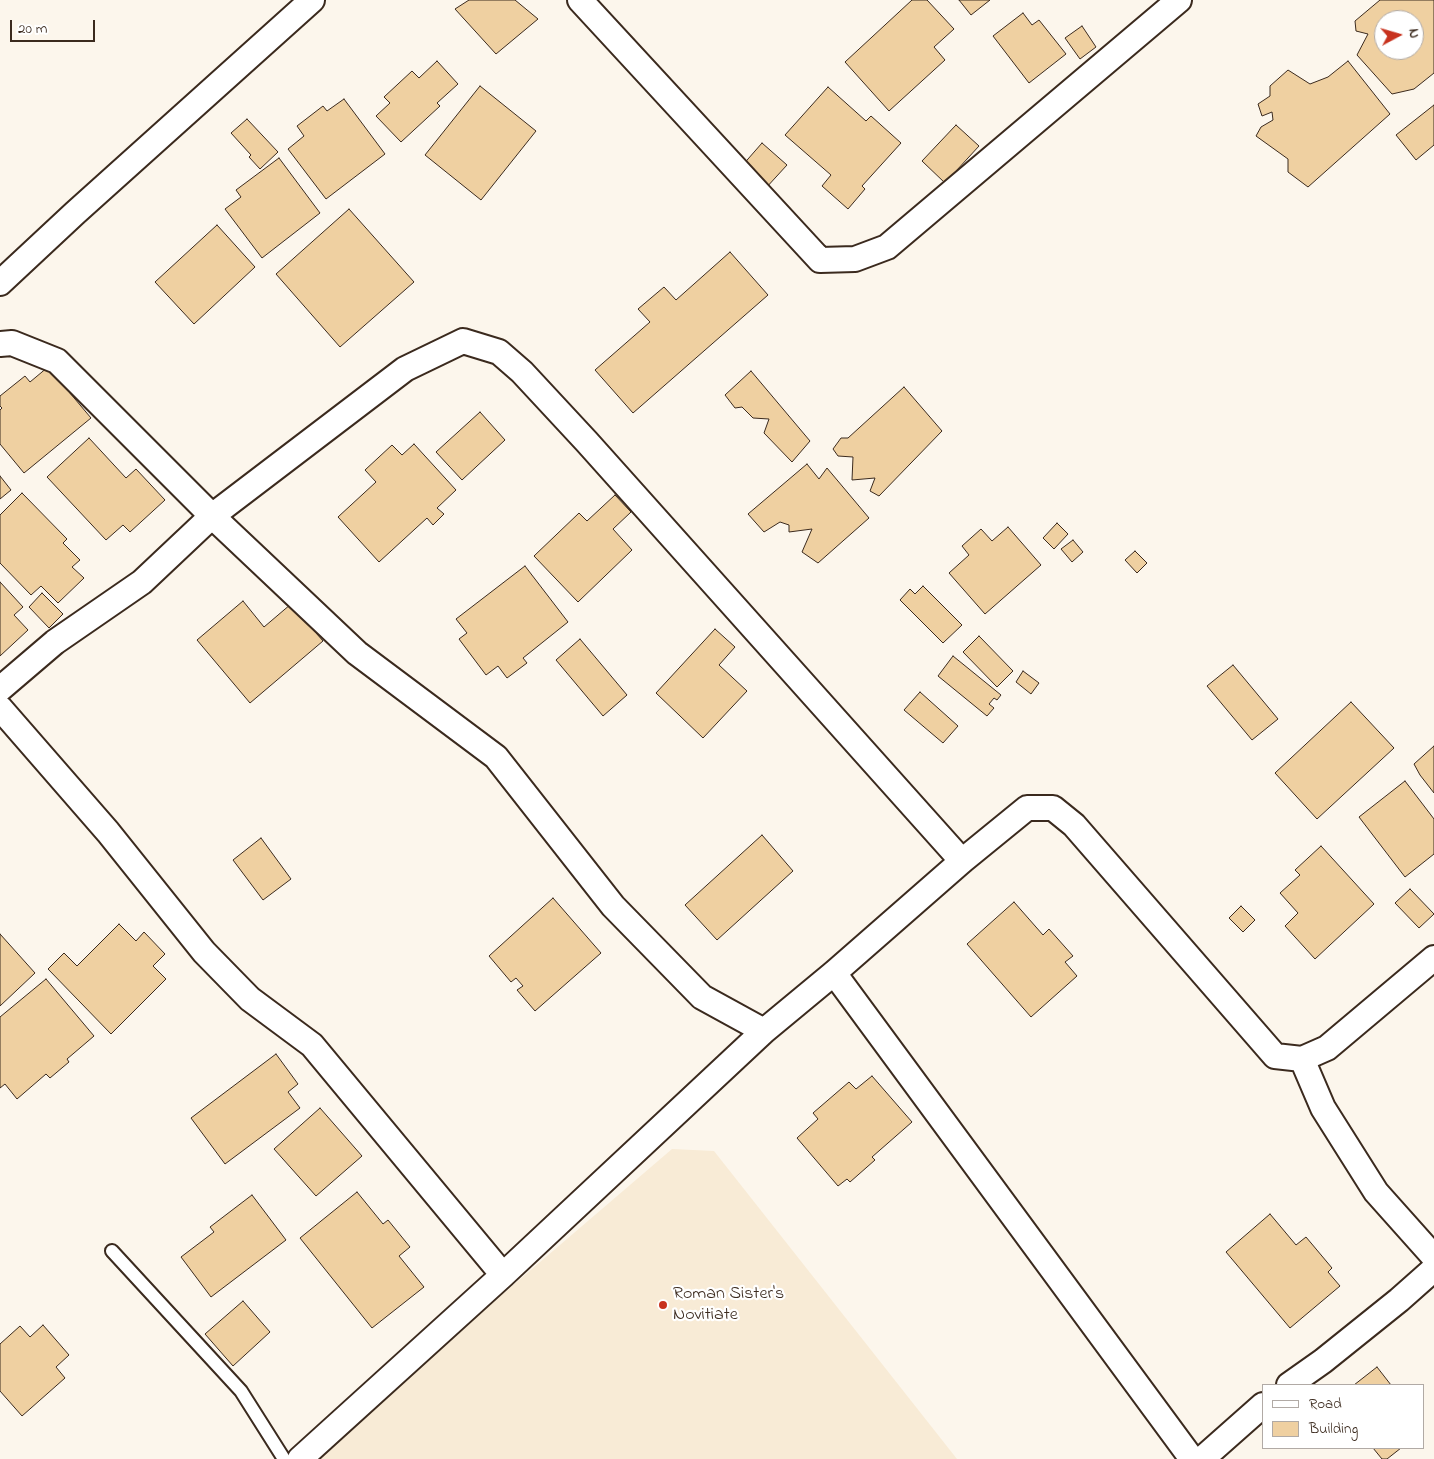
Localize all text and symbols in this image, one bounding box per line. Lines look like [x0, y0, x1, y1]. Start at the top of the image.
scale bar [12, 10, 98, 42]
north arrow [1374, 10, 1424, 60]
text: 20 m [18, 18, 47, 40]
text: N [1402, 28, 1424, 39]
place label: Roman Sister's Novitiate [673, 1284, 784, 1326]
marker: Roman Sister's Novitiate [657, 1299, 669, 1311]
legend [1262, 1384, 1424, 1449]
text: Road [1309, 1393, 1342, 1415]
text: Building [1309, 1418, 1358, 1440]

